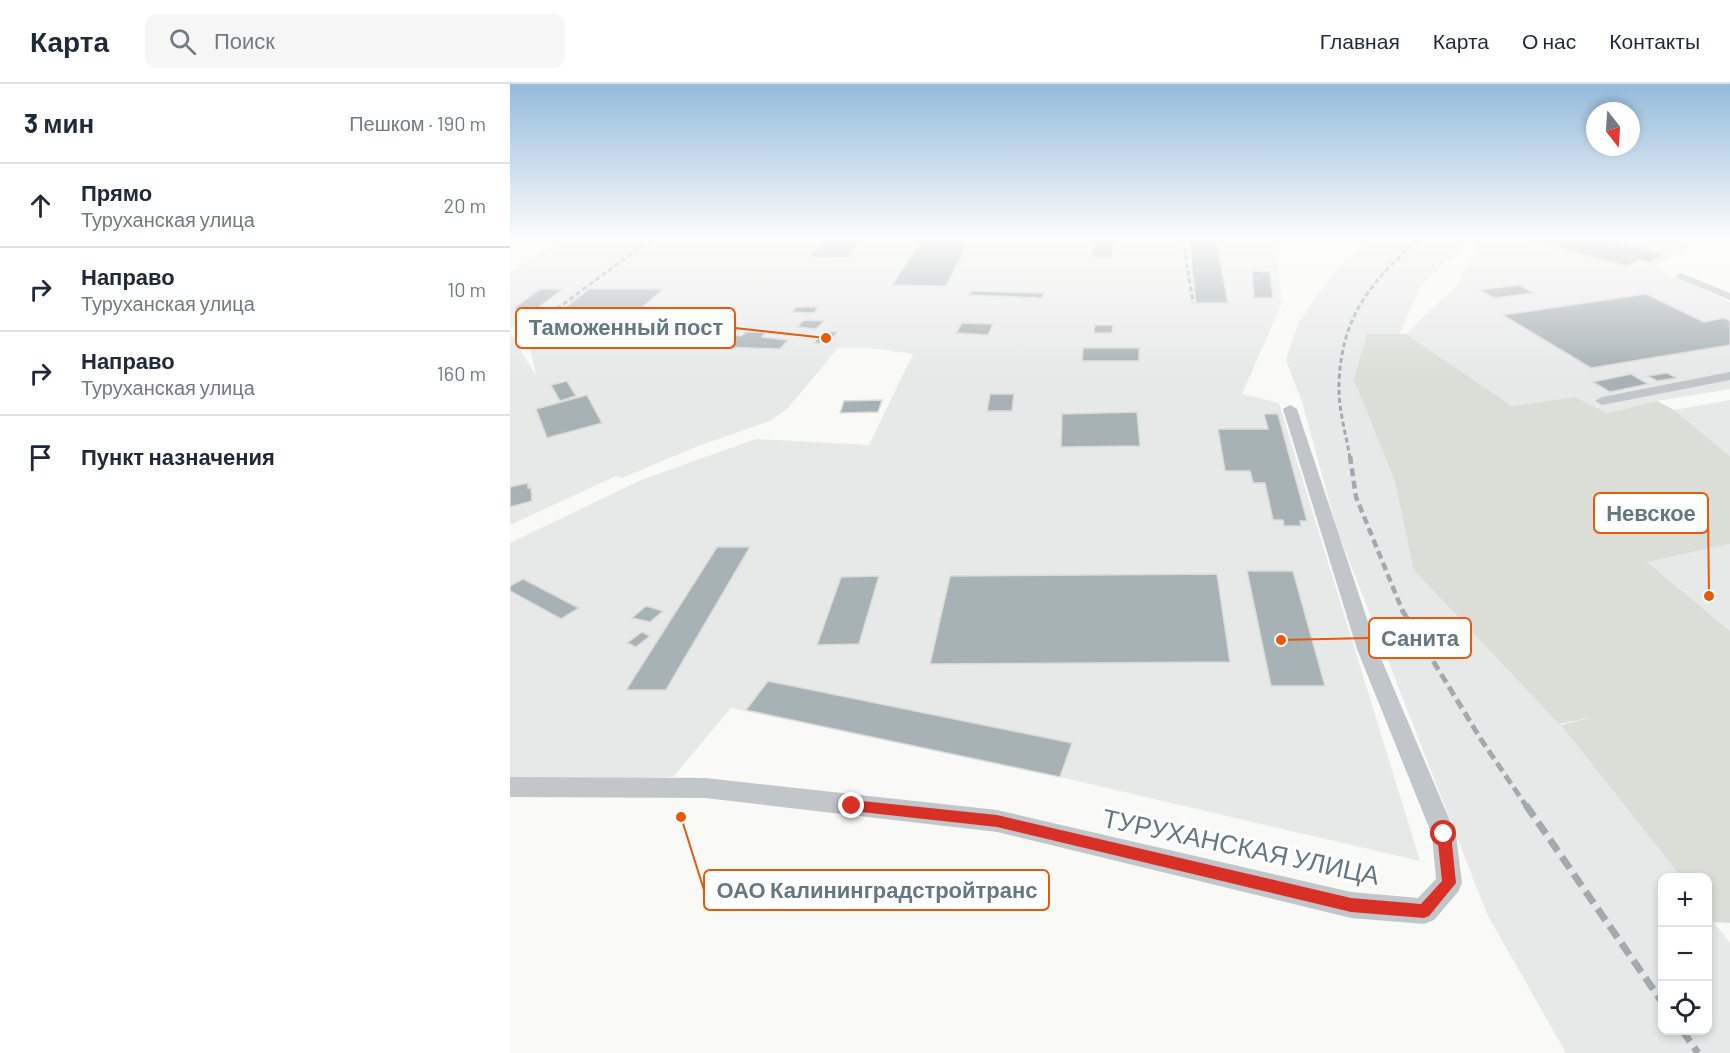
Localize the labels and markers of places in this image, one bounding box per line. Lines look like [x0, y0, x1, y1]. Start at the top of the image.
callout: Таможенный пост [516, 308, 735, 348]
callout: Невское [1594, 493, 1708, 533]
callout: Санита [1369, 618, 1471, 658]
callout: ОАО Калининградстройтранс [704, 870, 1049, 910]

